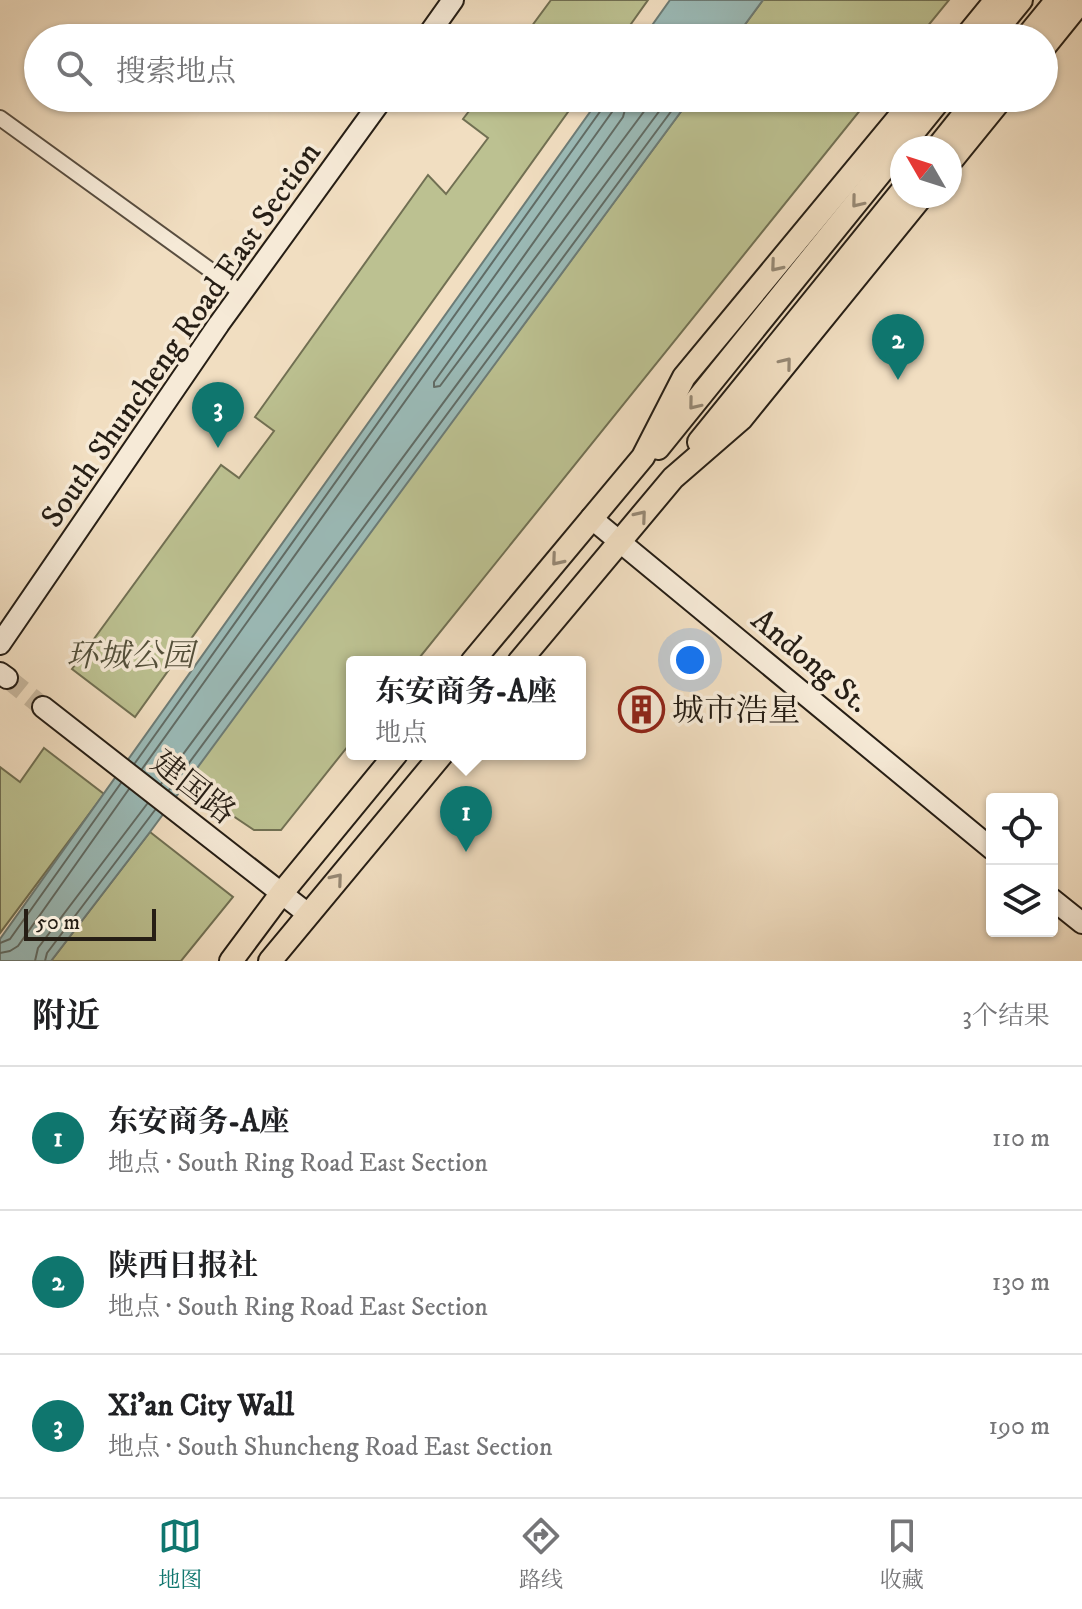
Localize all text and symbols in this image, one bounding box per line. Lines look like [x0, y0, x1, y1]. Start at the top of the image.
search box [24, 24, 1058, 112]
icon: search [52, 46, 96, 90]
text: 搜索地点 [116, 54, 236, 91]
street label: South Shuncheng Road East Section [33, 134, 331, 536]
north arrow [890, 136, 962, 208]
one-way arrow [852, 193, 867, 207]
one-way arrow [771, 257, 786, 271]
pin: 2 [872, 314, 924, 380]
one-way arrow [776, 357, 790, 372]
pin: 3 [192, 382, 244, 448]
one-way arrow [689, 395, 703, 410]
one-way arrow [631, 511, 646, 526]
one-way arrow [552, 550, 567, 565]
street label: Andong St. [742, 600, 877, 723]
park label: 环城公园 [66, 637, 199, 677]
your location [670, 640, 710, 680]
popup [346, 656, 586, 760]
text: 东安商务-A座 [375, 674, 557, 711]
building icon: 城市浩星 [617, 686, 665, 734]
place label: 城市浩星 [672, 692, 800, 732]
text: 地点 [375, 717, 427, 750]
street label: 建国路 [143, 743, 243, 834]
pin: 1 [440, 786, 492, 852]
map controls [986, 793, 1058, 937]
button: locate [986, 793, 1058, 865]
button: layers [986, 865, 1058, 937]
one-way arrow [327, 874, 342, 888]
scale bar [24, 905, 156, 941]
text: 50 m [36, 909, 80, 936]
text: 附近 [32, 996, 100, 1038]
text: 3个结果 [962, 1000, 1050, 1033]
text: 东安商务-A座 [108, 1104, 289, 1141]
text: 1 [53, 1122, 63, 1155]
text: 110 m [992, 1122, 1050, 1155]
text: 地点 · South Ring Road East Section [108, 1147, 488, 1180]
text: 陕西日报社 [108, 1248, 258, 1285]
text: 2 [52, 1266, 64, 1299]
text: 130 m [992, 1266, 1050, 1299]
text: 地点 · South Ring Road East Section [108, 1291, 488, 1324]
text: Xi'an City Wall [108, 1388, 294, 1425]
text: 3 [53, 1410, 63, 1443]
text: 190 m [988, 1410, 1050, 1443]
text: 地点 · South Shuncheng Road East Section [108, 1431, 553, 1464]
tab: 地图 [158, 1514, 202, 1594]
tab: 路线 [519, 1514, 563, 1594]
tab: 收藏 [880, 1514, 924, 1594]

